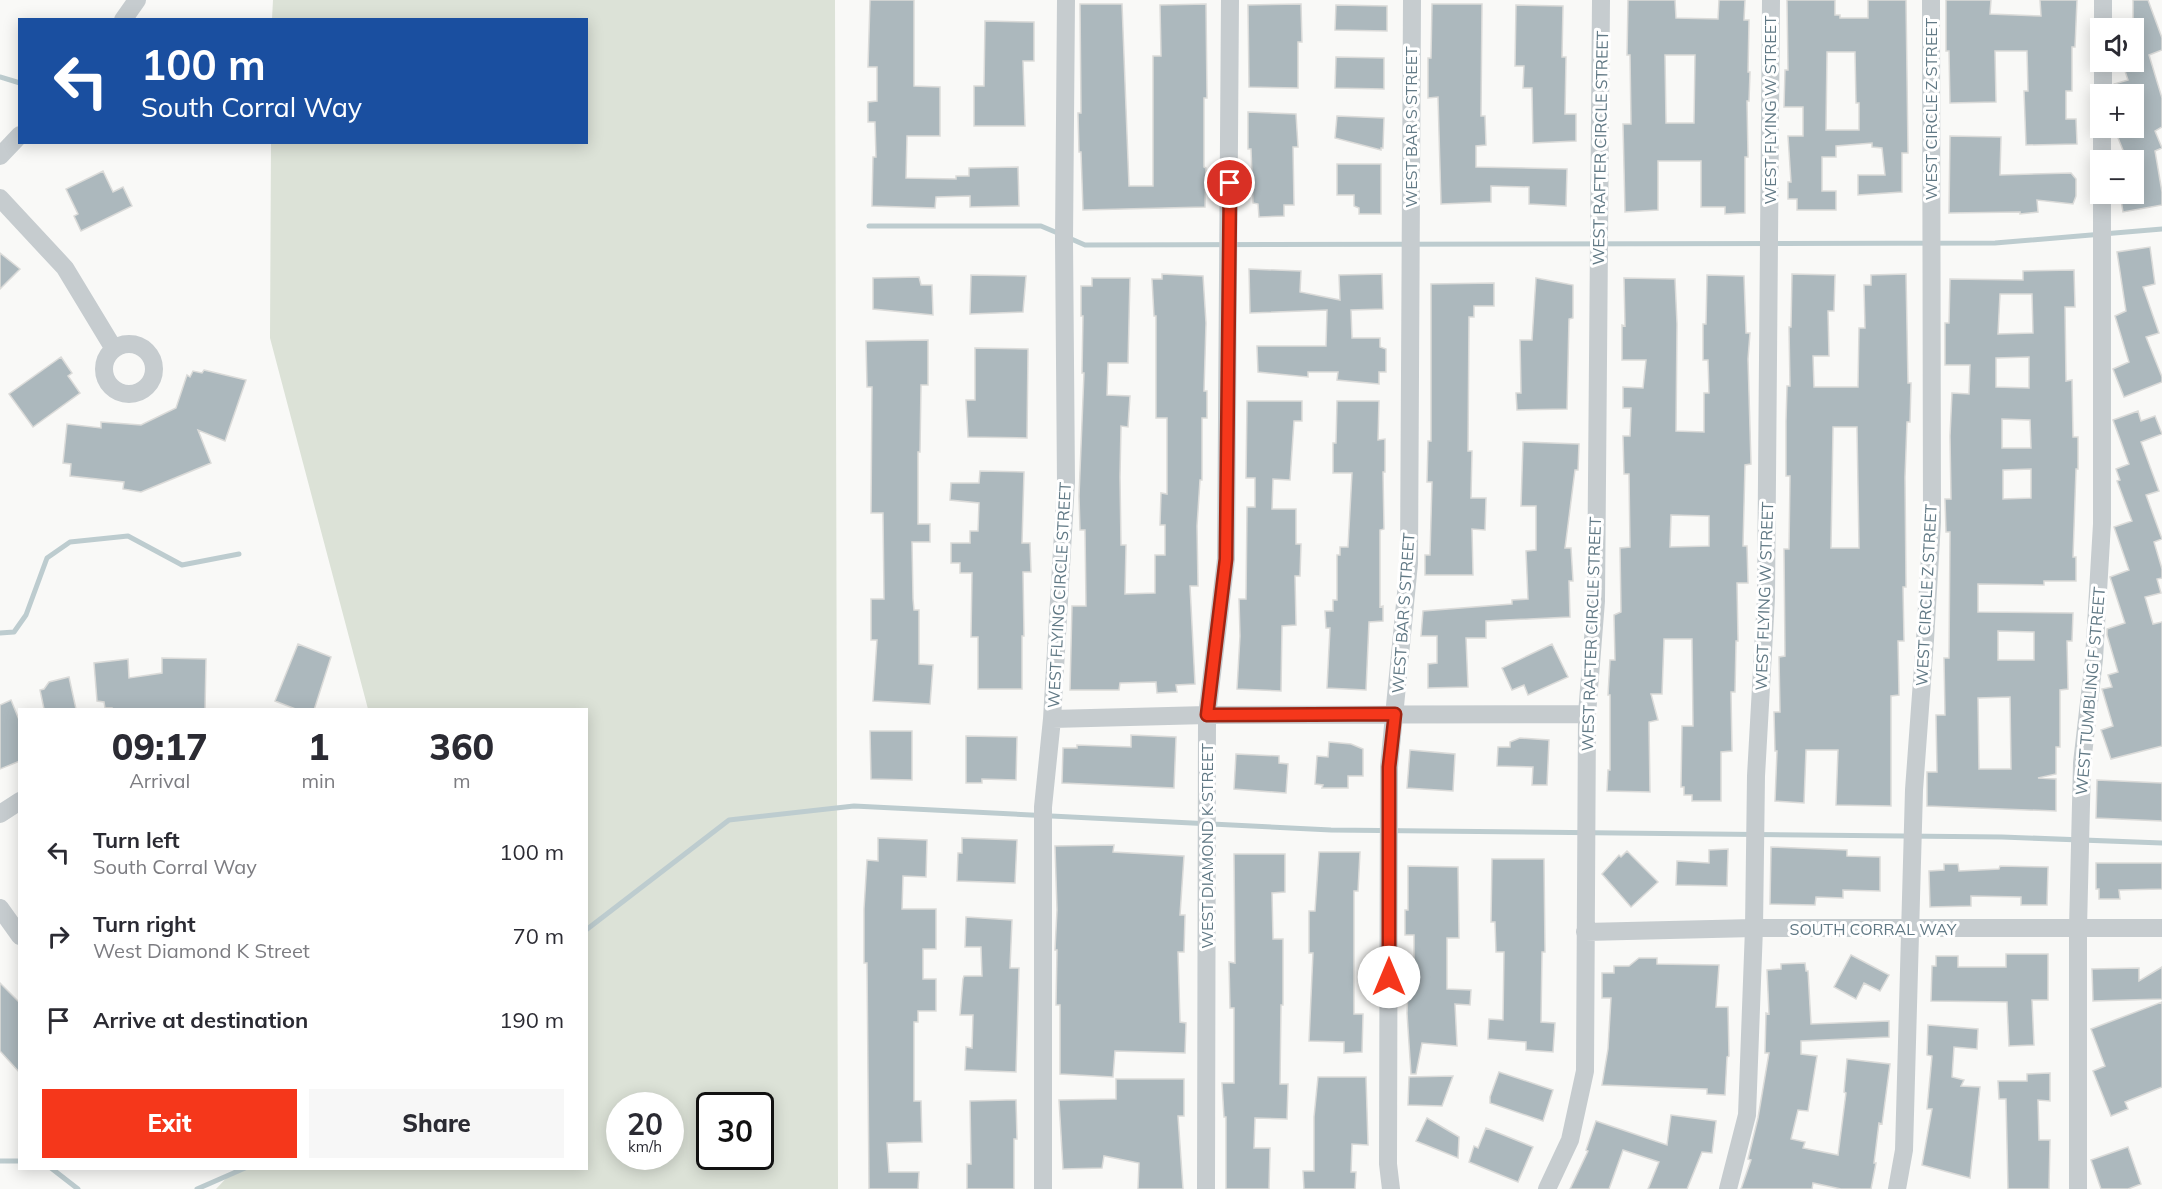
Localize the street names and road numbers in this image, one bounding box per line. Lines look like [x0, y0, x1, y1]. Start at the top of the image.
street label: WEST FLYING W STREET [1760, 15, 1780, 205]
street label: WEST CIRCLE Z STREET [1921, 17, 1941, 200]
street label: WEST RAFTER CIRCLE STREET [1588, 30, 1612, 265]
street label: WEST BAR S STREET [1401, 46, 1421, 208]
street label: WEST FLYING CIRCLE STREET [1043, 481, 1075, 709]
street label: WEST FLYING W STREET [1751, 501, 1777, 691]
street label: WEST CIRCLE Z STREET [1911, 503, 1941, 687]
street label: WEST RAFTER CIRCLE STREET [1577, 516, 1605, 752]
street label: WEST BAR S STREET [1387, 532, 1419, 694]
street label: WEST TUMBLING F STREET [2071, 586, 2109, 796]
street label: WEST DIAMOND K STREET [1197, 743, 1217, 949]
street label: SOUTH CORRAL WAY [1789, 919, 1957, 939]

